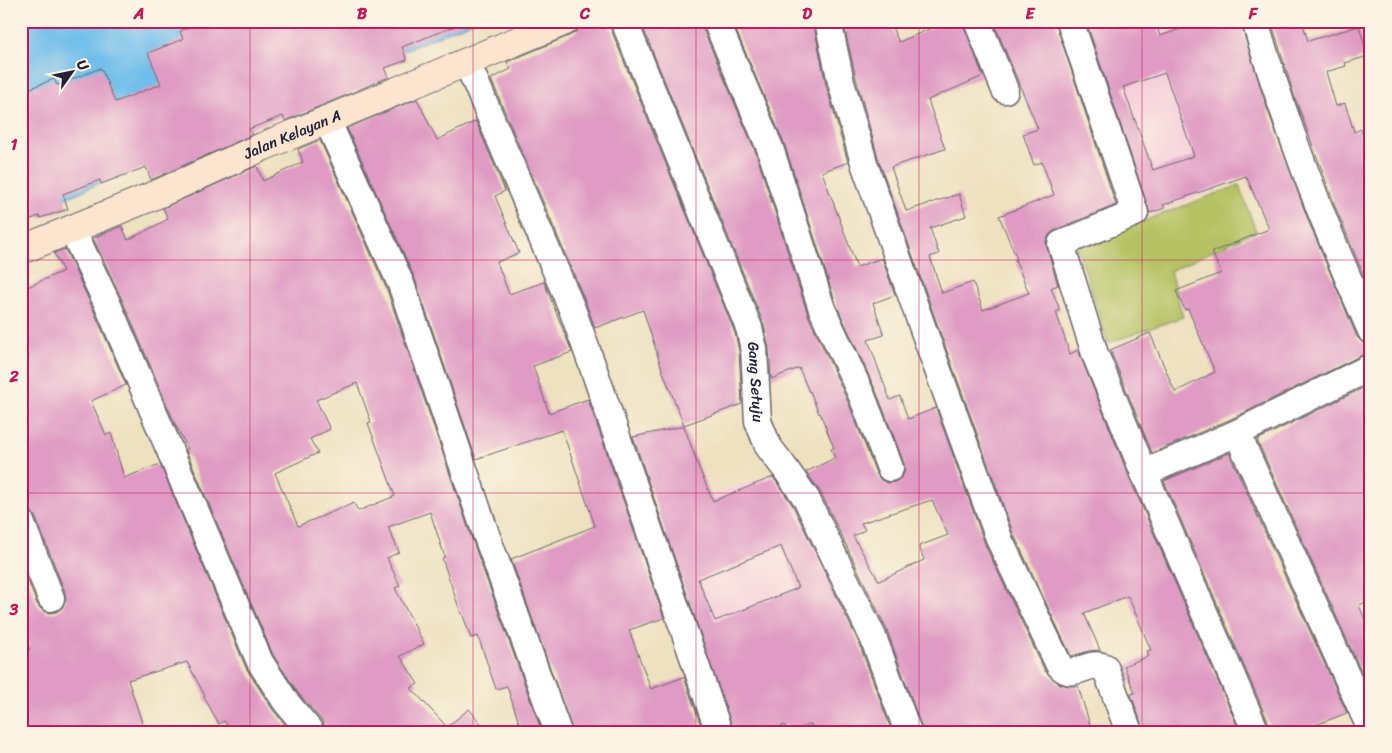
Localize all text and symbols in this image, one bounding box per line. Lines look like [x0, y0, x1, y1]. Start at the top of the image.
text: A [133, 0, 144, 28]
text: B [357, 0, 368, 28]
text: C [579, 0, 591, 28]
text: D [802, 0, 812, 28]
text: E [1026, 0, 1036, 28]
text: F [1248, 0, 1259, 28]
north arrow [48, 48, 98, 98]
text: U [69, 54, 96, 76]
street label: Jalan Kelayan A [238, 102, 345, 167]
text: 1 [11, 130, 18, 159]
street label: Gang Setuju [740, 339, 771, 423]
text: 2 [8, 362, 19, 391]
text: 3 [9, 595, 19, 624]

